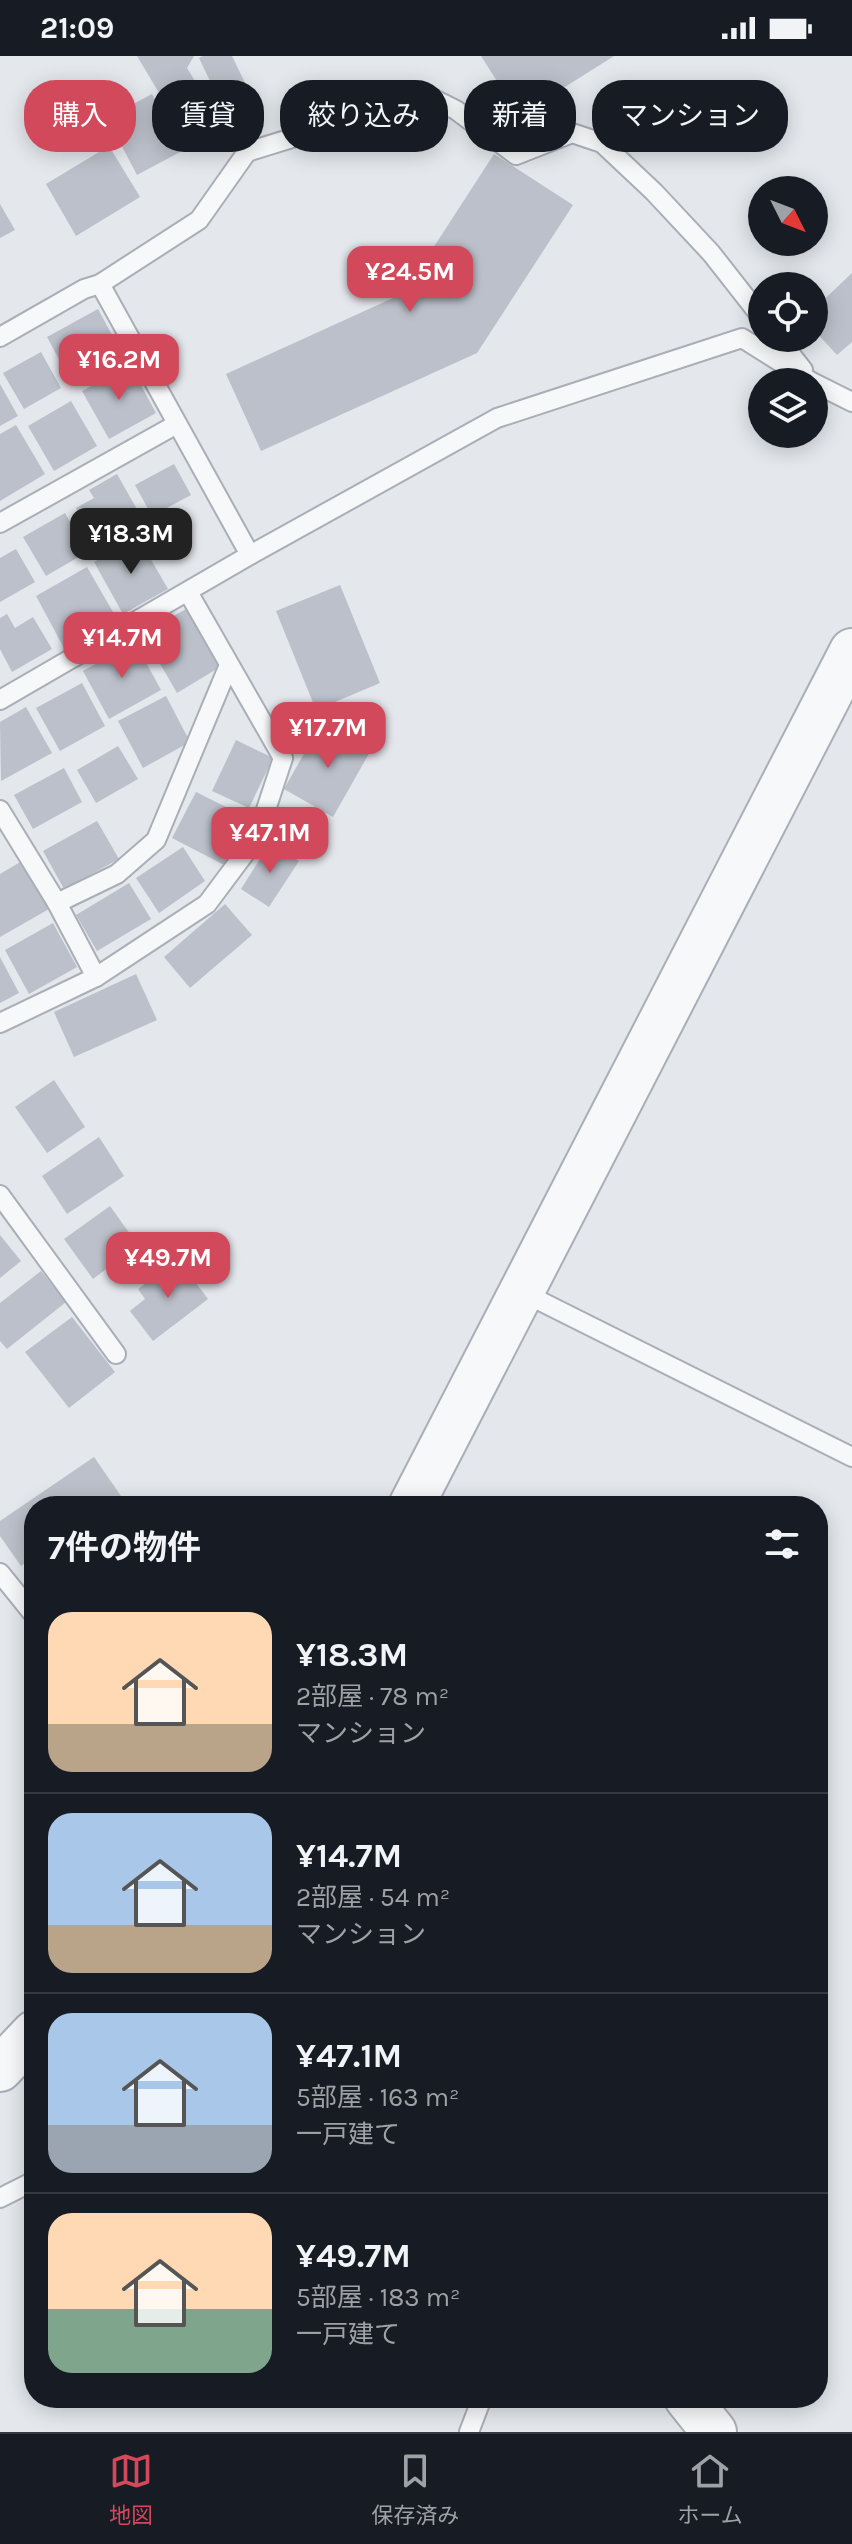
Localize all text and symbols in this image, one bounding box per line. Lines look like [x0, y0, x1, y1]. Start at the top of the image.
text: 21:09 [40, 10, 114, 46]
chip: 購入 [24, 80, 136, 152]
chip: 賃貸 [152, 80, 264, 152]
chip: 絞り込み [280, 80, 448, 152]
chip: 新着 [464, 80, 576, 152]
chip: マンション [592, 80, 788, 152]
north arrow [748, 176, 828, 256]
map controls [748, 176, 828, 448]
pin: ¥24.5M [345, 246, 475, 314]
text: ¥24.5M [365, 256, 455, 287]
button: locate [748, 272, 828, 352]
pin: ¥16.2M [54, 334, 184, 402]
text: ¥16.2M [77, 344, 161, 375]
button: layers [748, 368, 828, 448]
pin: ¥18.3M [66, 508, 196, 576]
text: ¥18.3M [88, 518, 174, 549]
pin: ¥14.7M [57, 612, 187, 680]
text: ¥14.7M [81, 622, 163, 653]
pin: ¥17.7M [263, 702, 393, 770]
text: ¥17.7M [289, 712, 367, 743]
pin: ¥47.1M [205, 807, 335, 875]
text: ¥47.1M [229, 817, 311, 848]
pin: ¥49.7M [103, 1232, 233, 1300]
text: ¥49.7M [124, 1242, 212, 1273]
icon: filters [760, 1522, 804, 1566]
text: 7件の物件 [48, 1528, 201, 1568]
text: ¥18.3M [296, 1635, 408, 1675]
icon: home [112, 1644, 208, 1740]
text: 2部屋 · 78 m² [296, 1681, 449, 1712]
text: マンション [296, 1718, 426, 1749]
text: ¥14.7M [296, 1836, 402, 1876]
icon: home [112, 1845, 208, 1941]
text: 2部屋 · 54 m² [296, 1882, 450, 1913]
text: マンション [296, 1919, 426, 1950]
text: ¥47.1M [296, 2036, 402, 2076]
icon: home [112, 2045, 208, 2141]
text: 5部屋 · 163 m² [296, 2082, 459, 2113]
text: 一戸建て [296, 2119, 400, 2150]
text: ¥49.7M [296, 2236, 411, 2276]
icon: home [112, 2245, 208, 2341]
text: 5部屋 · 183 m² [296, 2282, 461, 2313]
text: 一戸建て [296, 2319, 400, 2350]
tab: 地図 [109, 2449, 153, 2529]
tab: 保存済み [371, 2449, 459, 2529]
tab: ホーム [678, 2449, 743, 2529]

